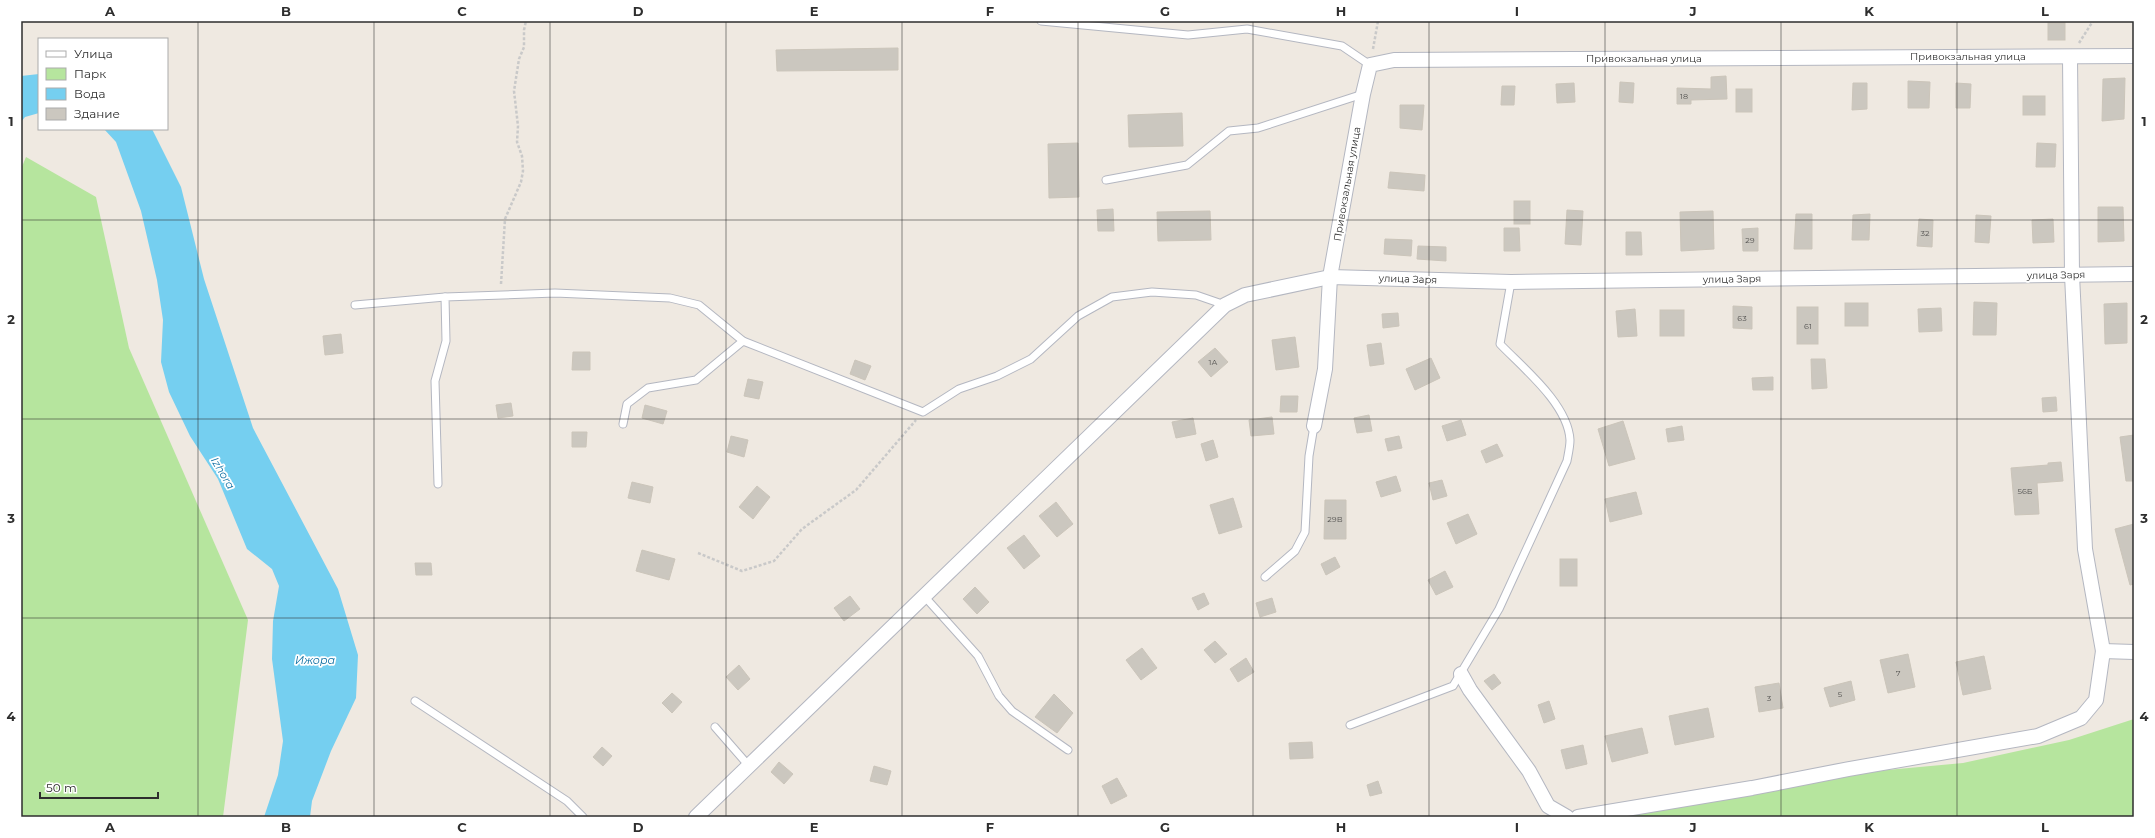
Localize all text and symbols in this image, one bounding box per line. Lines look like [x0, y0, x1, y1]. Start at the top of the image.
text: A [104, 3, 116, 19]
text: B [281, 3, 291, 19]
text: C [457, 3, 467, 19]
text: D [633, 3, 644, 19]
text: E [810, 3, 819, 19]
text: F [986, 3, 994, 19]
text: G [1160, 3, 1170, 19]
text: H [1336, 3, 1346, 19]
text: I [1515, 3, 1519, 19]
text: J [1688, 3, 1697, 19]
text: K [1864, 3, 1874, 19]
text: L [2041, 3, 2049, 19]
legend [38, 38, 168, 130]
text: Улица [74, 46, 113, 61]
street label: Привокзальная улица [1910, 50, 2026, 63]
street label: Привокзальная улица [1586, 52, 1702, 65]
text: Парк [74, 66, 106, 81]
text: Вода [74, 86, 105, 101]
house number: 18 [1680, 91, 1688, 101]
text: Здание [74, 106, 120, 121]
text: 1 [8, 113, 14, 129]
text: 1 [2141, 113, 2147, 129]
street label: Привокзальная улица [1331, 126, 1363, 242]
house number: 32 [1920, 228, 1930, 238]
house number: 29 [1745, 235, 1755, 245]
street label: улица Заря [2026, 268, 2085, 282]
street label: улица Заря [1377, 271, 1438, 287]
street label: улица Заря [1702, 272, 1761, 286]
text: 2 [7, 311, 15, 327]
text: 2 [2140, 311, 2148, 327]
house number: 63 [1737, 313, 1747, 323]
house number: 61 [1804, 321, 1812, 331]
house number: 1А [1209, 357, 1217, 367]
water label: Izhora [208, 454, 238, 492]
house number: 56Б [2017, 486, 2033, 496]
text: 3 [6, 510, 15, 526]
text: 3 [2139, 510, 2148, 526]
house number: 29В [1327, 514, 1343, 524]
water label: Ижора [295, 653, 336, 667]
house number: 7 [1896, 668, 1901, 678]
house number: 5 [1838, 689, 1843, 699]
house number: 3 [1767, 693, 1772, 703]
text: 4 [7, 708, 16, 724]
text: 4 [2140, 708, 2149, 724]
scale bar [40, 774, 158, 800]
text: 50 m [46, 780, 77, 795]
text: A [104, 819, 116, 835]
text: B [281, 819, 291, 835]
text: C [457, 819, 467, 835]
text: D [633, 819, 644, 835]
text: E [810, 819, 819, 835]
text: F [986, 819, 994, 835]
text: G [1160, 819, 1170, 835]
text: H [1336, 819, 1346, 835]
text: I [1515, 819, 1519, 835]
text: J [1688, 819, 1697, 835]
text: K [1864, 819, 1874, 835]
text: L [2041, 819, 2049, 835]

